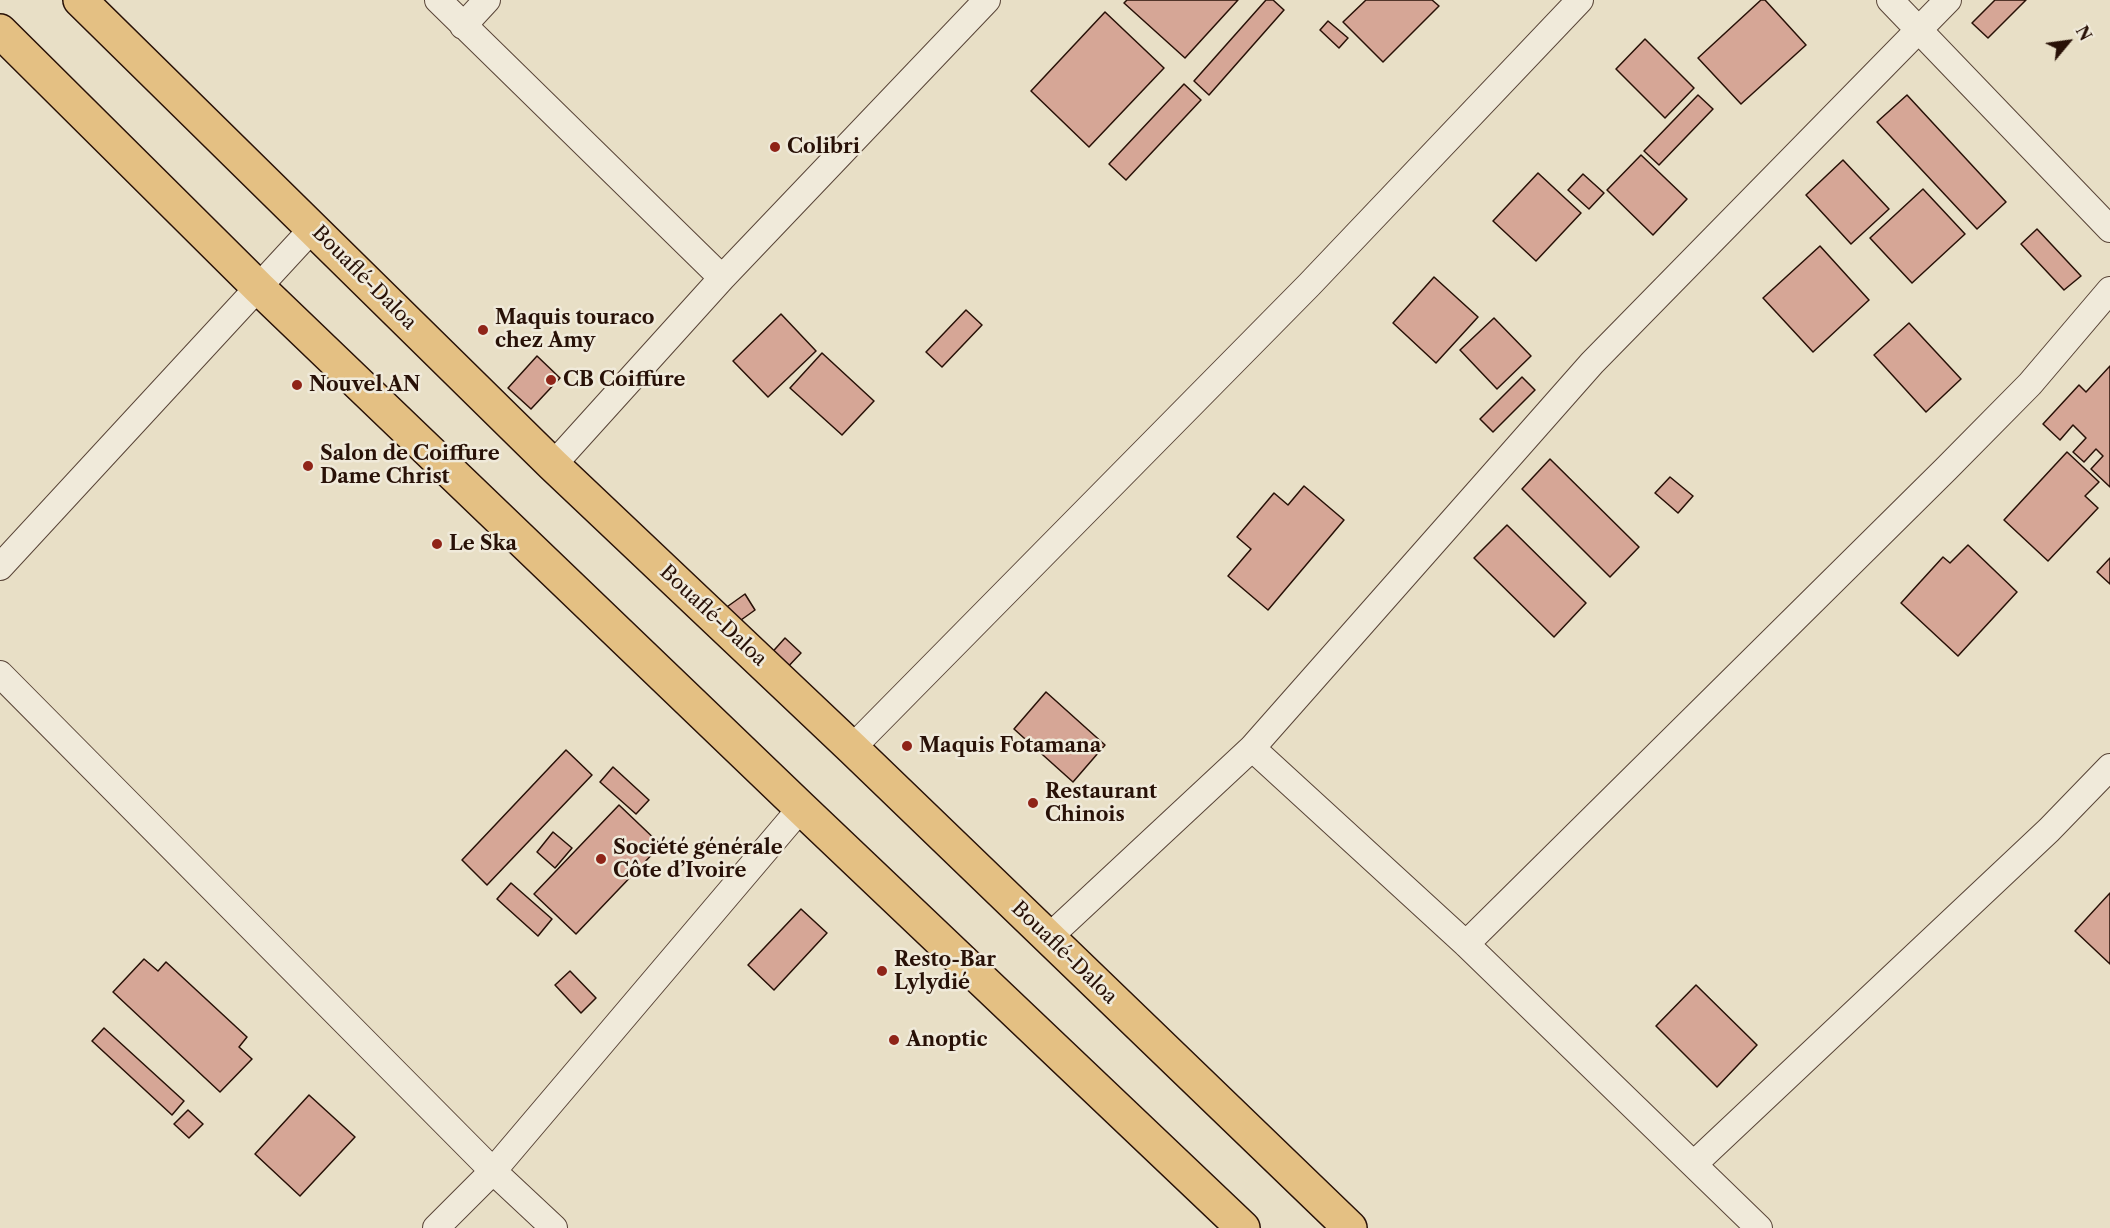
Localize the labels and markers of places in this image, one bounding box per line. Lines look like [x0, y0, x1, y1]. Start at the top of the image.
place label: Colibri [787, 135, 860, 159]
marker: Colibri [768, 140, 782, 154]
place label: Maquis touraco chez Amy [495, 306, 654, 353]
marker: Maquis touraco chez Amy [476, 323, 490, 337]
place label: CB Coiffure [563, 368, 686, 392]
place label: Nouvel AN [309, 373, 420, 397]
marker: CB Coiffure [544, 373, 558, 387]
marker: Nouvel AN [290, 378, 304, 392]
place label: Salon de Coiffure Dame Christ [320, 442, 500, 489]
marker: Salon de Coiffure Dame Christ [301, 459, 315, 473]
place label: Le Ska [449, 532, 517, 556]
marker: Le Ska [430, 537, 444, 551]
place label: Maquis Fotamana [919, 734, 1101, 758]
marker: Maquis Fotamana [900, 739, 914, 753]
place label: Restaurant Chinois [1045, 780, 1157, 827]
marker: Restaurant Chinois [1026, 796, 1040, 810]
place label: Société générale Côte d’Ivoire [613, 836, 783, 883]
marker: Société générale Côte d’Ivoire [594, 852, 608, 866]
place label: Resto-Bar Lylydié [894, 948, 996, 995]
marker: Resto-Bar Lylydié [875, 964, 889, 978]
place label: Anoptic [906, 1028, 987, 1052]
marker: Anoptic [887, 1033, 901, 1047]

